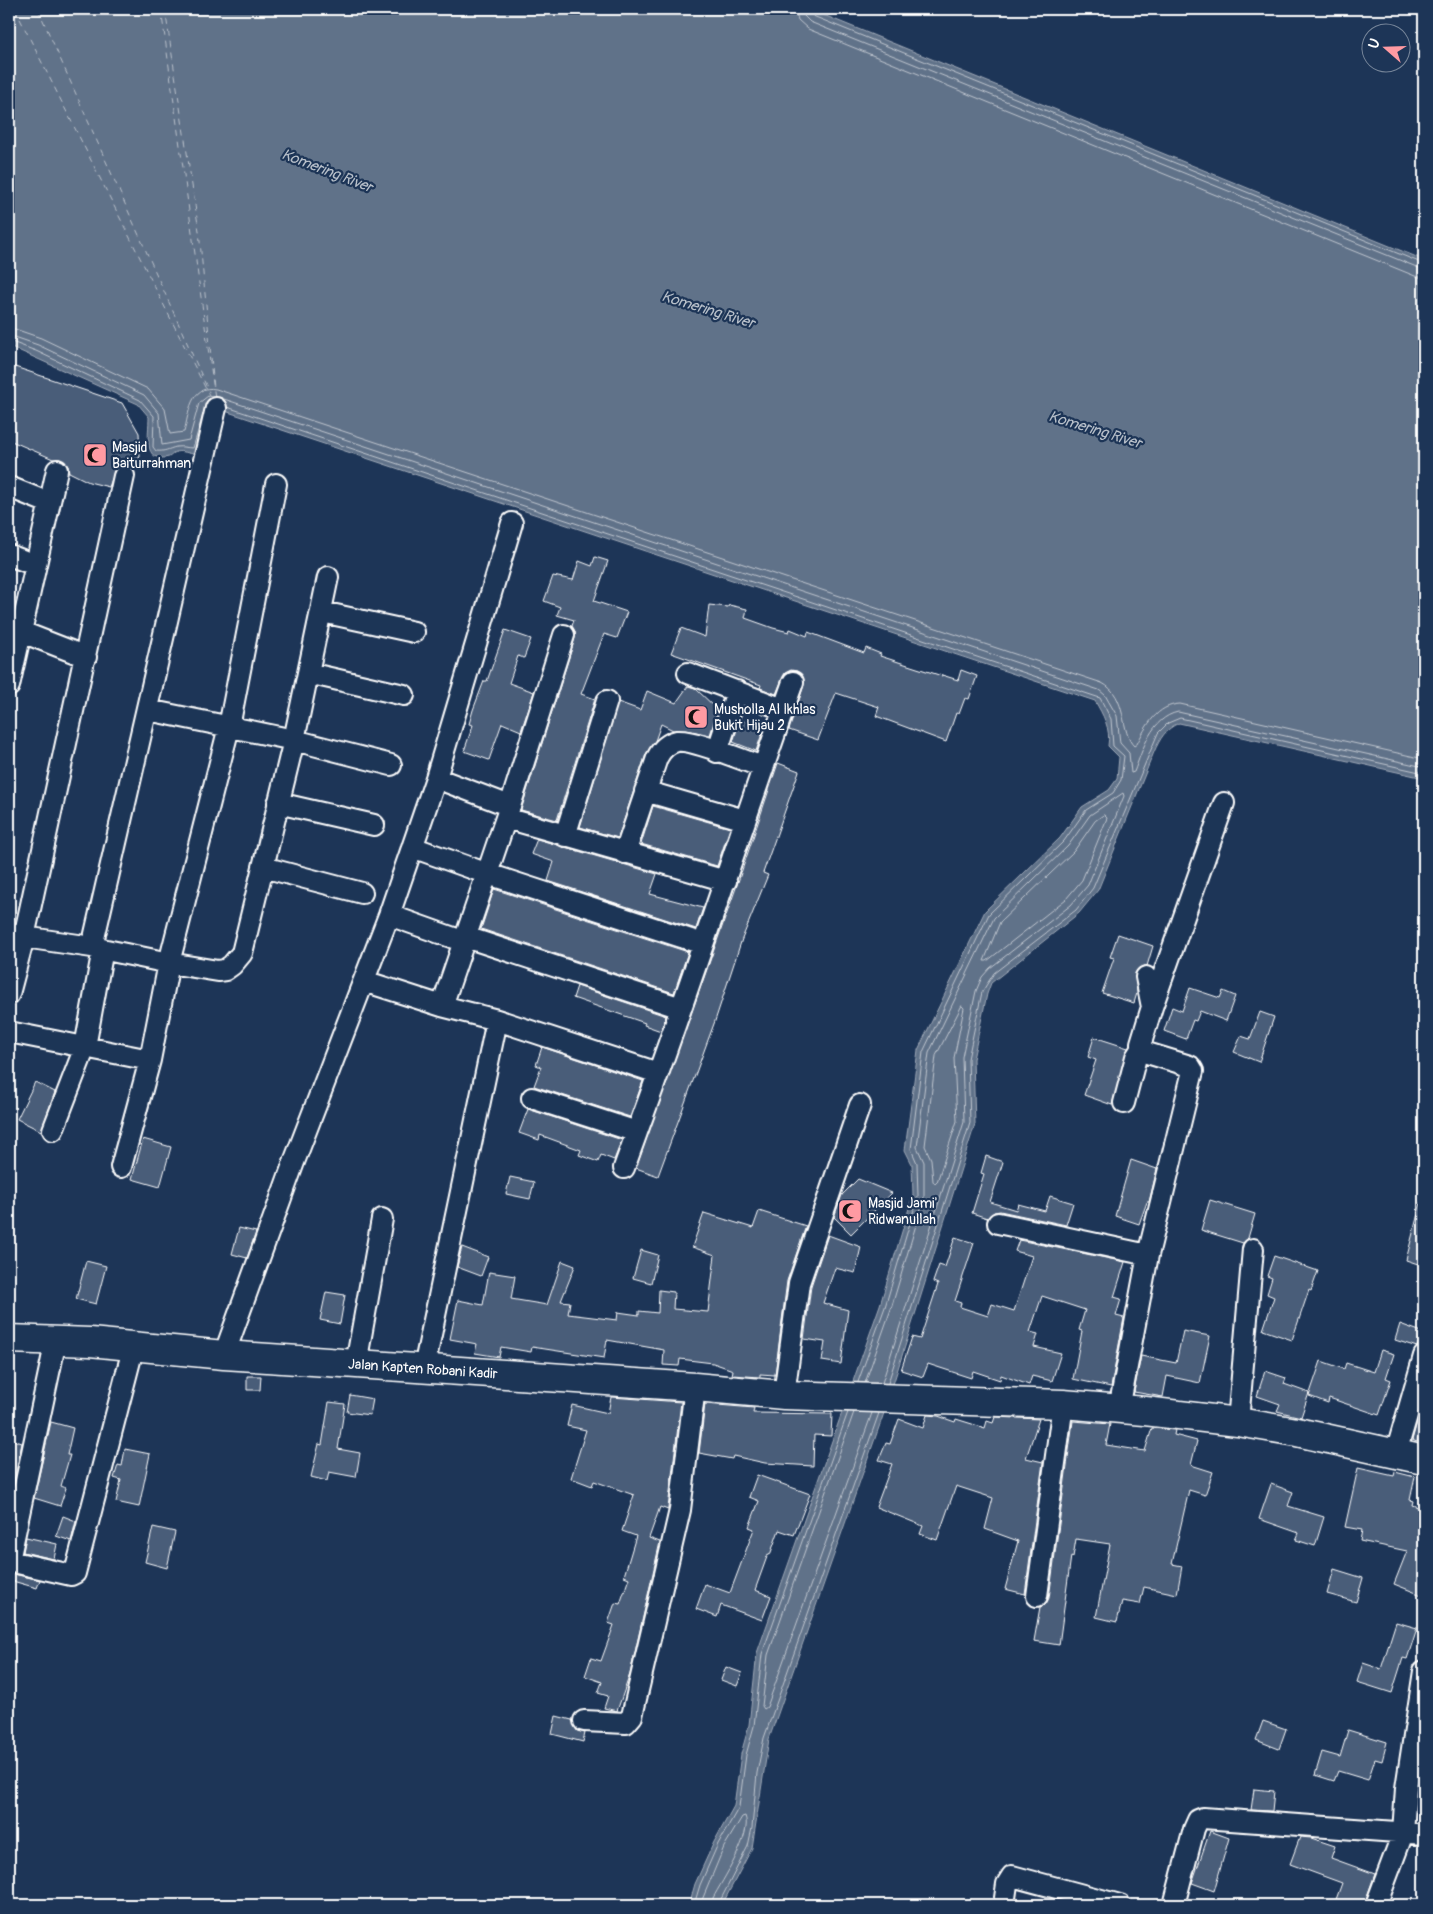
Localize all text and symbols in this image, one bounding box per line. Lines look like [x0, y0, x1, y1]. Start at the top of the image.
north arrow [1360, 22, 1410, 72]
text: U [1365, 36, 1384, 51]
water label: Komering River [279, 145, 377, 198]
water label: Komering River [659, 287, 758, 334]
water label: Komering River [1046, 407, 1145, 454]
place label: Masjid Baiturrahman [112, 439, 191, 472]
mosque icon: Masjid Baiturrahman [82, 442, 108, 468]
place label: Musholla Al Ikhlas Bukit Hijau 2 [714, 701, 816, 734]
mosque icon: Musholla Al Ikhlas Bukit Hijau 2 [683, 704, 709, 730]
place label: Masjid Jami' Ridwanullah [868, 1195, 937, 1228]
mosque icon: Masjid Jami' Ridwanullah [837, 1198, 863, 1224]
street label: Jalan Kapten Robani Kadir [347, 1355, 498, 1382]

